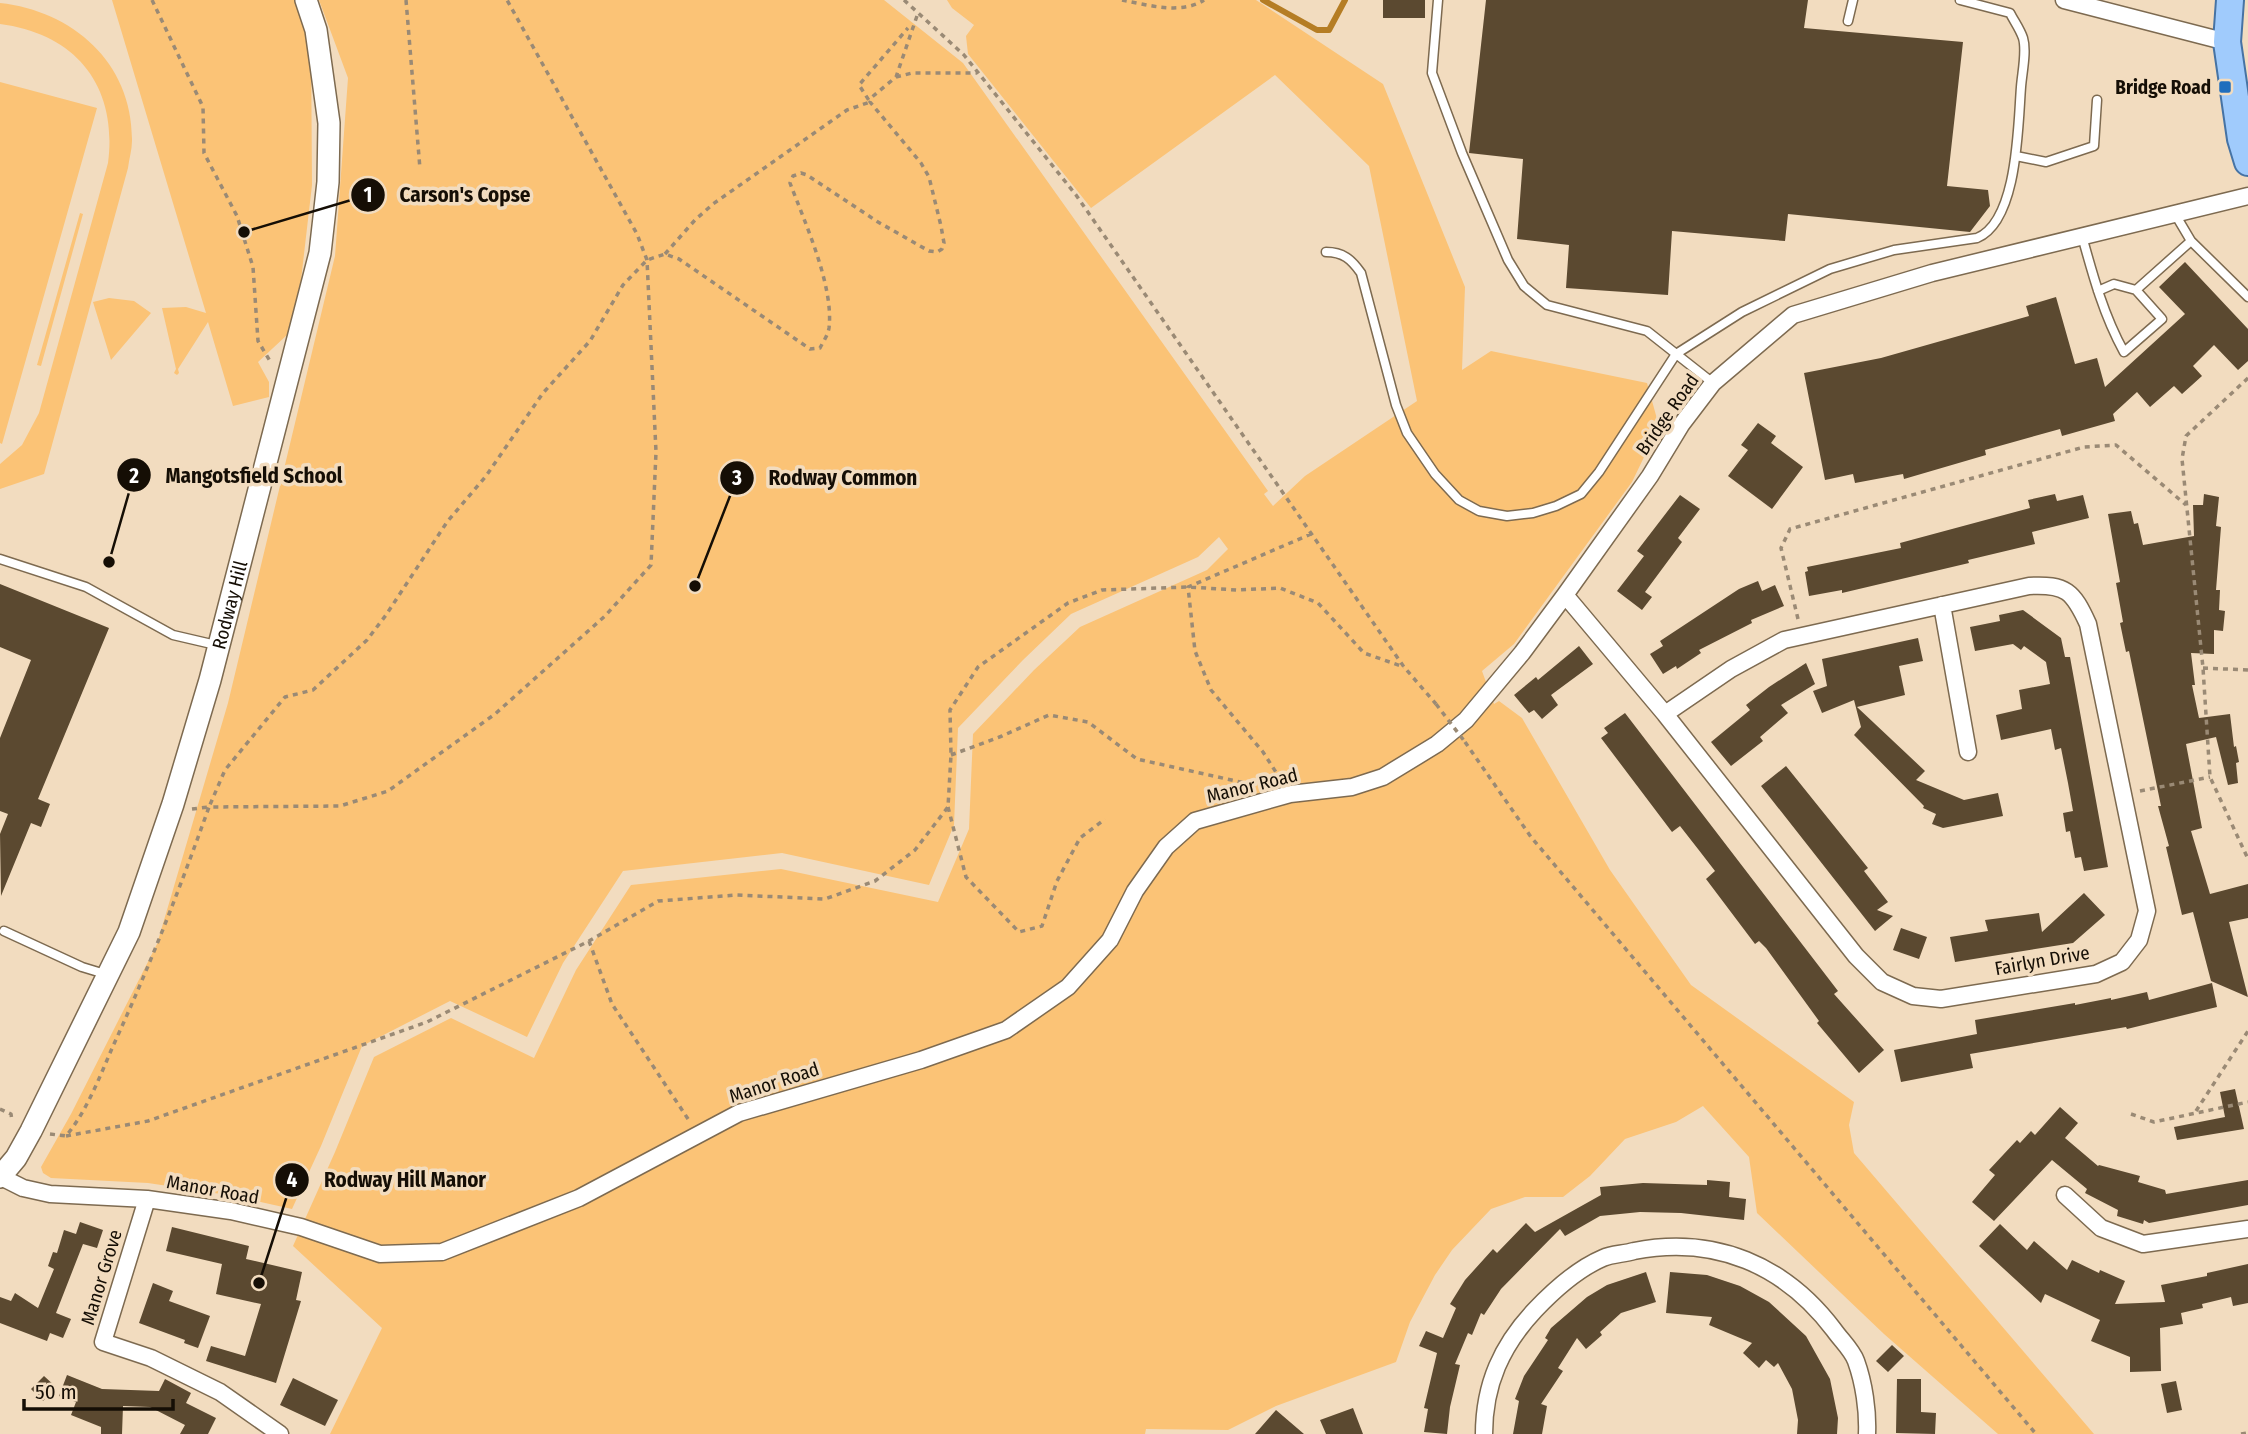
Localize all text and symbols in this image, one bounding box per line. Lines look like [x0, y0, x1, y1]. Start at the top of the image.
place label: Bridge Road [2115, 76, 2211, 99]
marker: Bridge Road [2217, 79, 2233, 95]
callout: Carson's Copse [351, 174, 545, 216]
text: 1 [364, 182, 372, 208]
text: Carson's Copse [399, 182, 531, 208]
street label: Bridge Road [1631, 369, 1704, 459]
callout: Mangotsfield School [116, 454, 356, 496]
callout: Rodway Common [720, 457, 932, 499]
text: 2 [128, 463, 139, 489]
text: Mangotsfield School [165, 463, 343, 489]
text: 3 [731, 465, 742, 491]
text: Rodway Common [769, 465, 917, 491]
street label: Rodway Hill [207, 558, 252, 652]
street label: Manor Road [1204, 763, 1300, 808]
street label: Fairlyn Drive [1993, 941, 2091, 980]
street label: Manor Road [726, 1057, 822, 1108]
callout: Rodway Hill Manor [275, 1159, 500, 1201]
text: 4 [287, 1167, 298, 1193]
text: Rodway Hill Manor [324, 1167, 486, 1193]
street label: Manor Road [165, 1170, 261, 1209]
street label: Manor Grove [76, 1227, 127, 1328]
scale bar [24, 1368, 173, 1412]
text: 50 m [35, 1379, 77, 1405]

